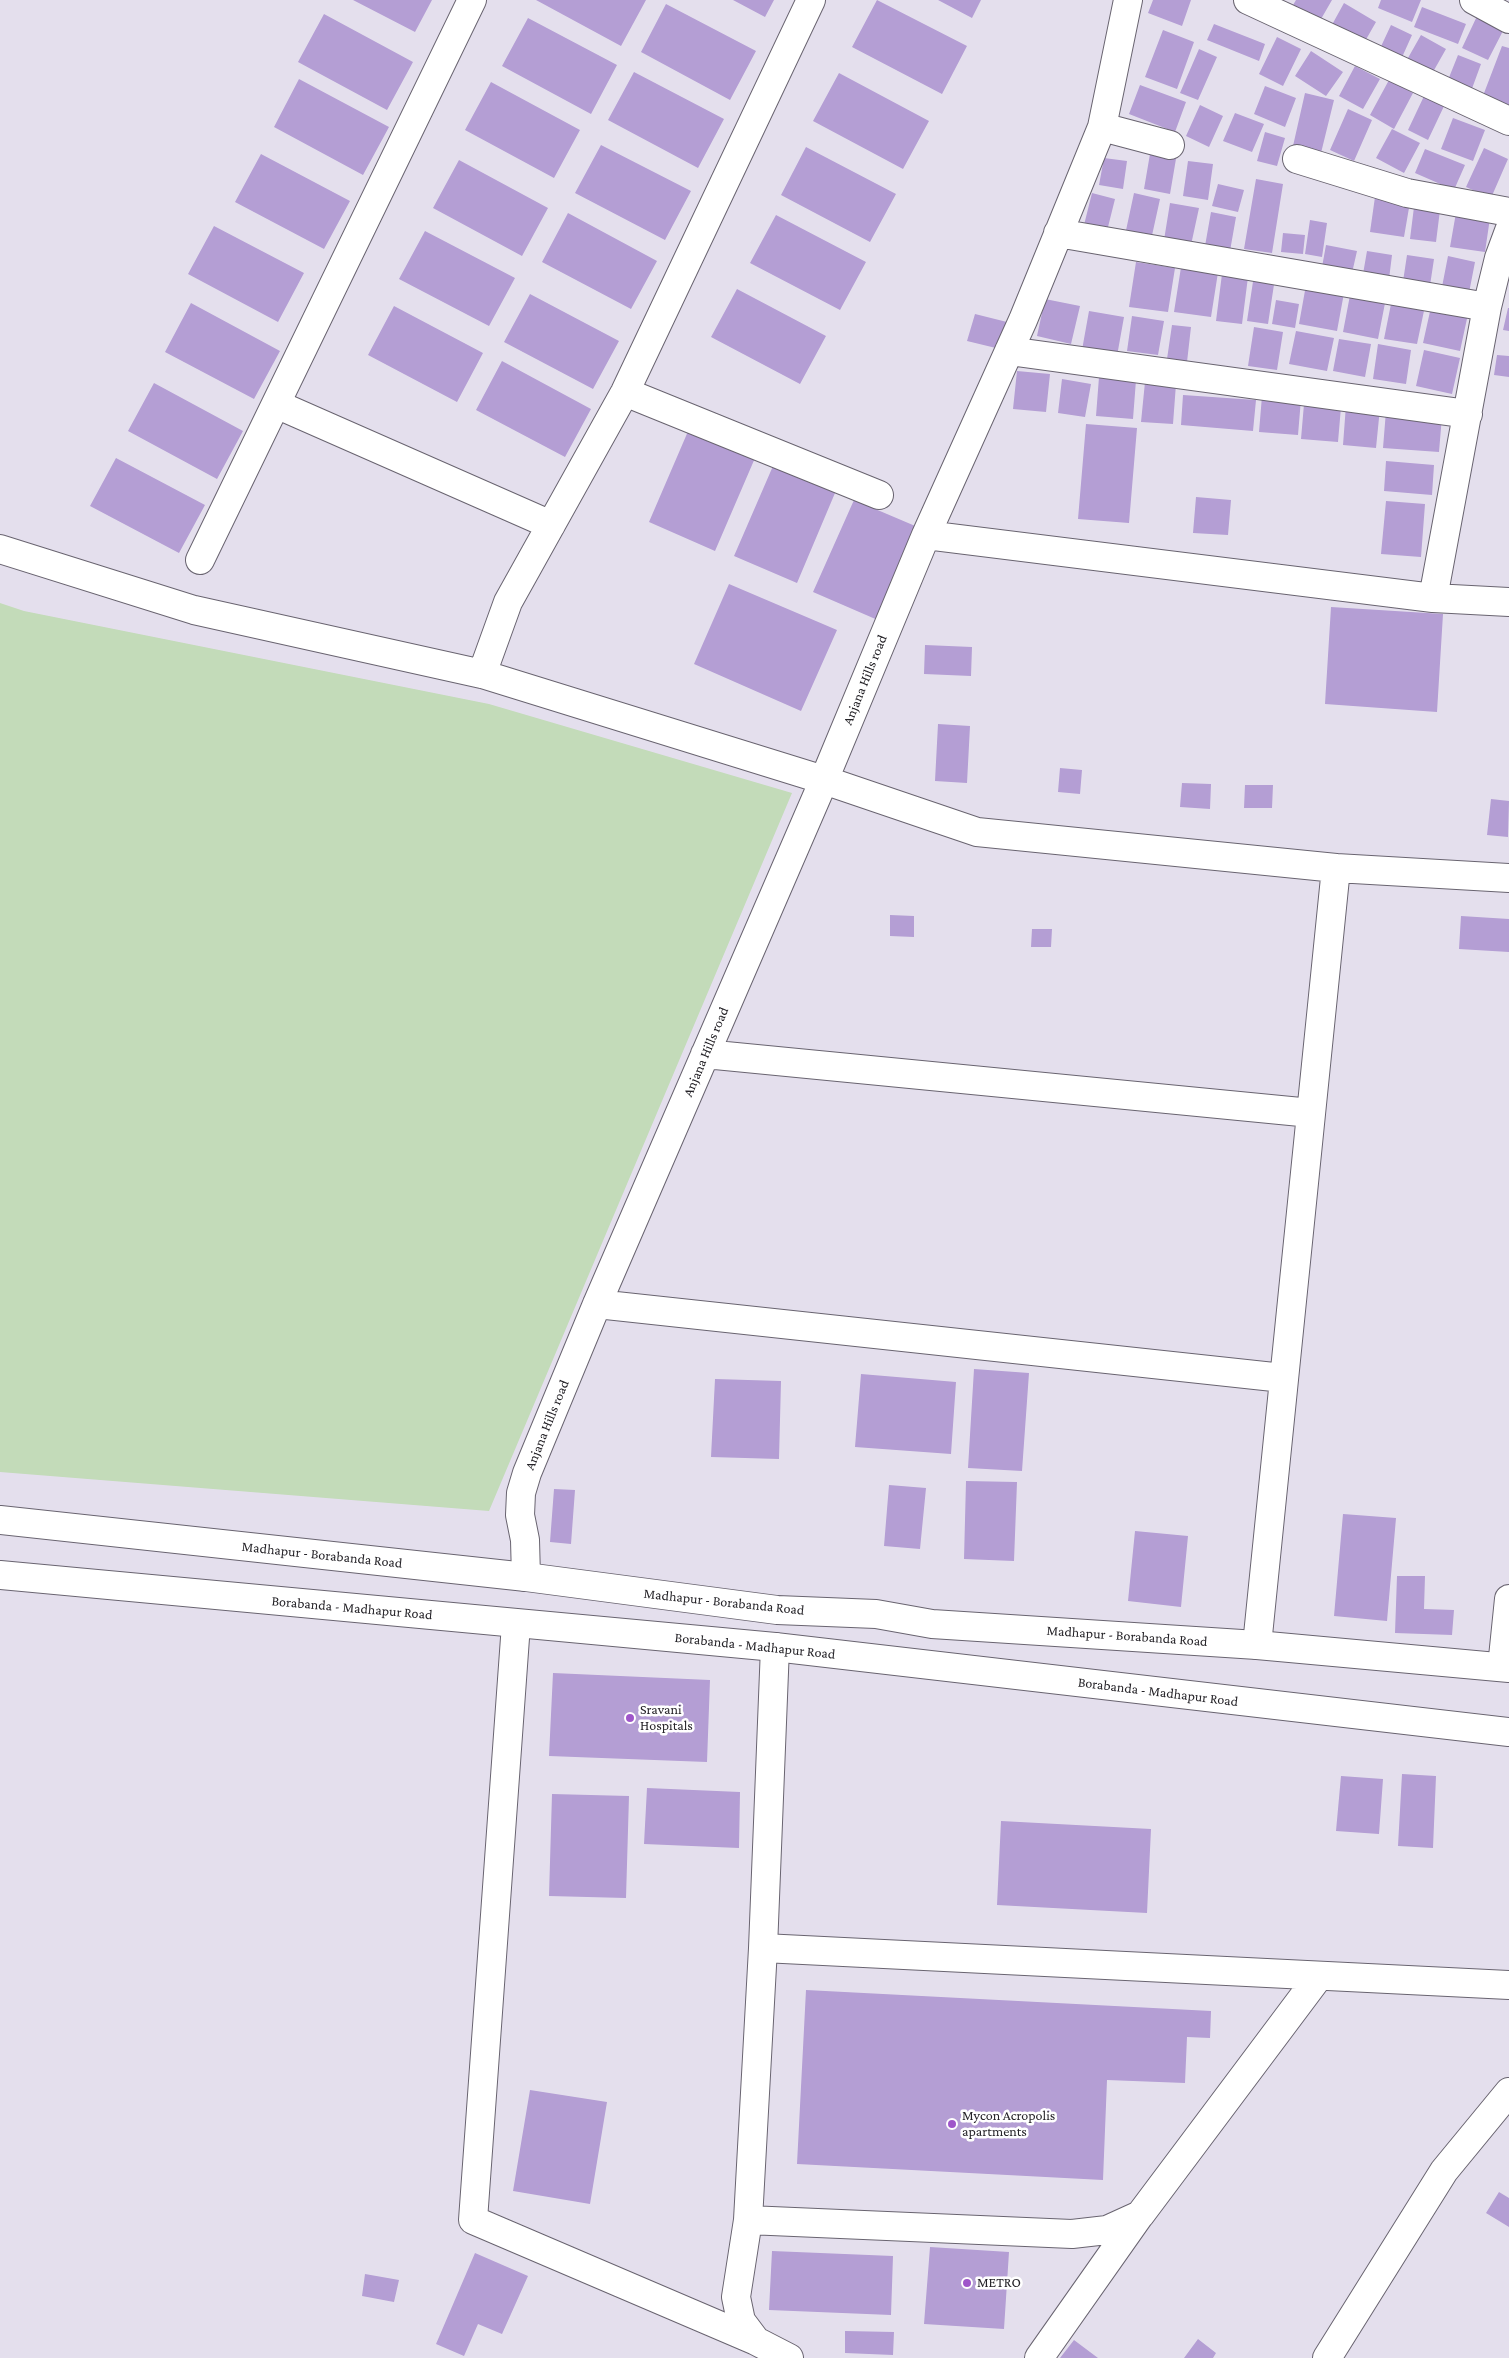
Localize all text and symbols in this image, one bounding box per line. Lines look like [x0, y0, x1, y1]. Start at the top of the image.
street label: Anjana Hills road [839, 632, 891, 728]
street label: Anjana Hills road [680, 1005, 732, 1099]
street label: Anjana Hills road [521, 1377, 573, 1473]
street label: Madhapur - Borabanda Road [241, 1538, 403, 1572]
street label: Madhapur - Borabanda Road [643, 1585, 805, 1619]
street label: Borabanda - Madhapur Road [271, 1593, 433, 1623]
street label: Madhapur - Borabanda Road [1046, 1622, 1208, 1650]
street label: Borabanda - Madhapur Road [674, 1629, 836, 1663]
street label: Borabanda - Madhapur Road [1077, 1674, 1239, 1710]
place label: Sravani Hospitals [640, 1702, 693, 1734]
marker: Sravani Hospitals [624, 1712, 636, 1724]
place label: Mycon Acropolis apartments [962, 2108, 1055, 2140]
marker: Mycon Acropolis apartments [946, 2118, 958, 2130]
place label: METRO [977, 2275, 1021, 2291]
marker: METRO [961, 2277, 973, 2289]

